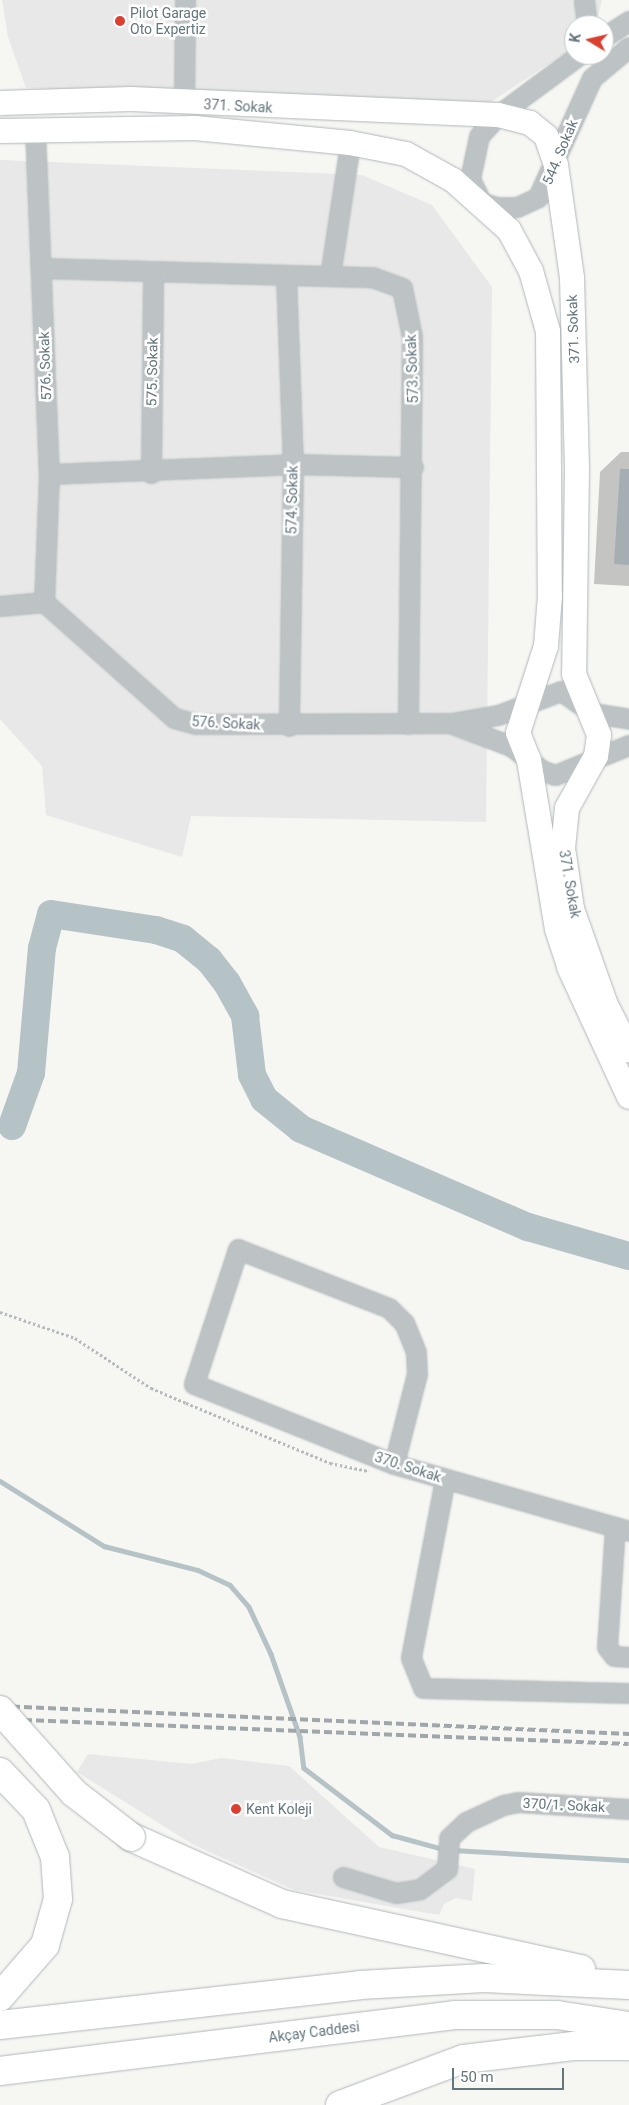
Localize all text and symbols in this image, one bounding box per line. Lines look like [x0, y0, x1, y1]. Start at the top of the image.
place label: Pilot Garage Oto Expertiz [130, 5, 206, 38]
marker: Pilot Garage Oto Expertiz [114, 15, 126, 27]
north arrow [564, 15, 614, 65]
text: K [567, 32, 584, 43]
street label: 371. Sokak [203, 96, 273, 116]
street label: 544. Sokak [539, 117, 581, 187]
street label: 371. Sokak [563, 294, 583, 364]
street label: 576. Sokak [35, 331, 55, 401]
street label: 573. Sokak [402, 334, 422, 404]
street label: 575. Sokak [143, 337, 161, 407]
street label: 574. Sokak [283, 465, 301, 535]
street label: 576. Sokak [191, 713, 261, 733]
street label: 371. Sokak [556, 849, 584, 919]
street label: 370. Sokak [373, 1448, 443, 1486]
street label: 370/1. Sokak [522, 1794, 606, 1816]
place label: Kent Koleji [246, 1801, 312, 1817]
marker: Kent Koleji [230, 1803, 242, 1815]
street label: Akçay Caddesi [268, 2018, 360, 2046]
scale bar [454, 2058, 566, 2090]
text: 50 m [460, 2068, 494, 2086]

